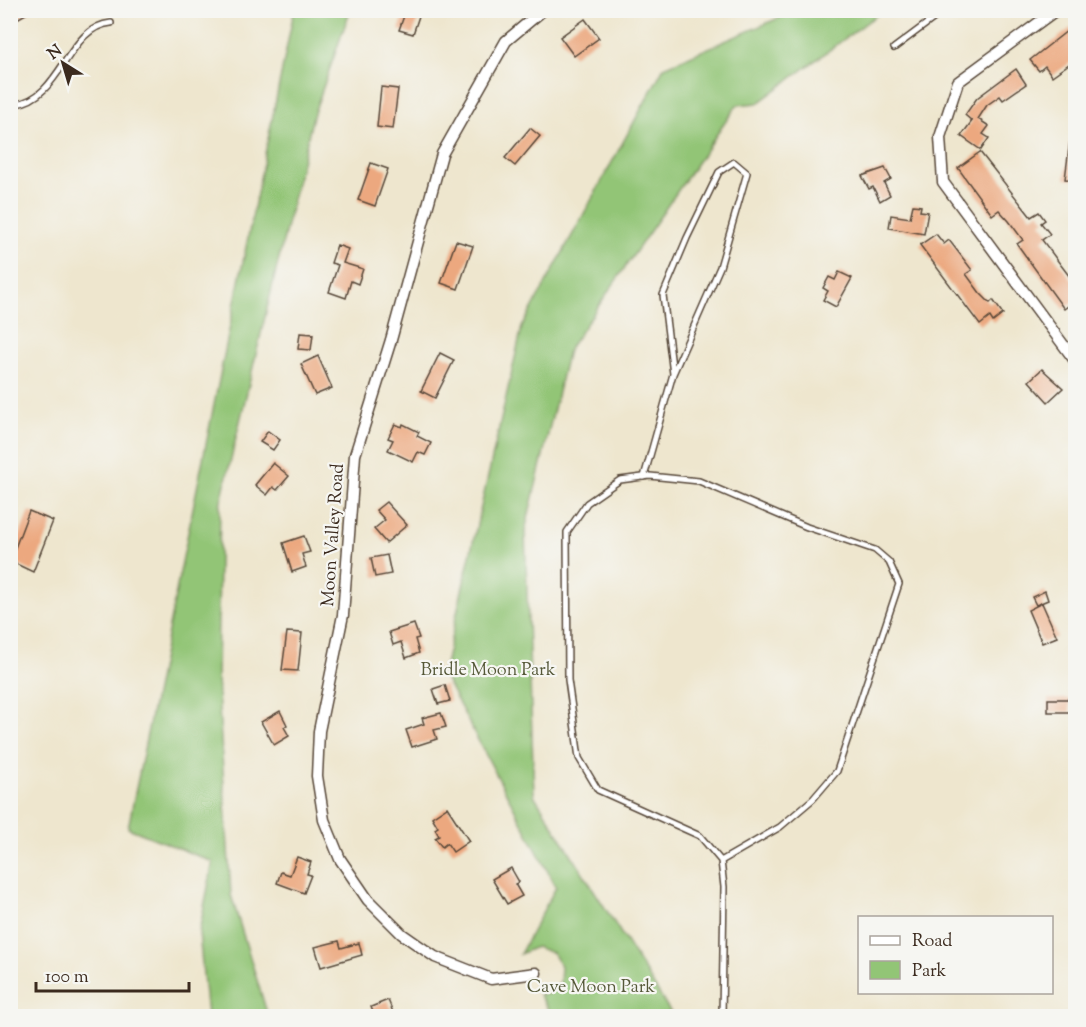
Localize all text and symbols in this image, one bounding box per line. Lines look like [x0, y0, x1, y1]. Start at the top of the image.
north arrow [33, 33, 93, 93]
text: N [43, 40, 68, 66]
street label: Moon Valley Road [316, 463, 352, 608]
park label: Bridle Moon Park [420, 658, 556, 684]
legend [858, 916, 1053, 994]
text: Road [912, 929, 952, 955]
scale bar [36, 955, 189, 993]
text: Park [912, 959, 947, 985]
text: 100 m [45, 965, 89, 991]
park label: Cave Moon Park [527, 975, 655, 1001]

